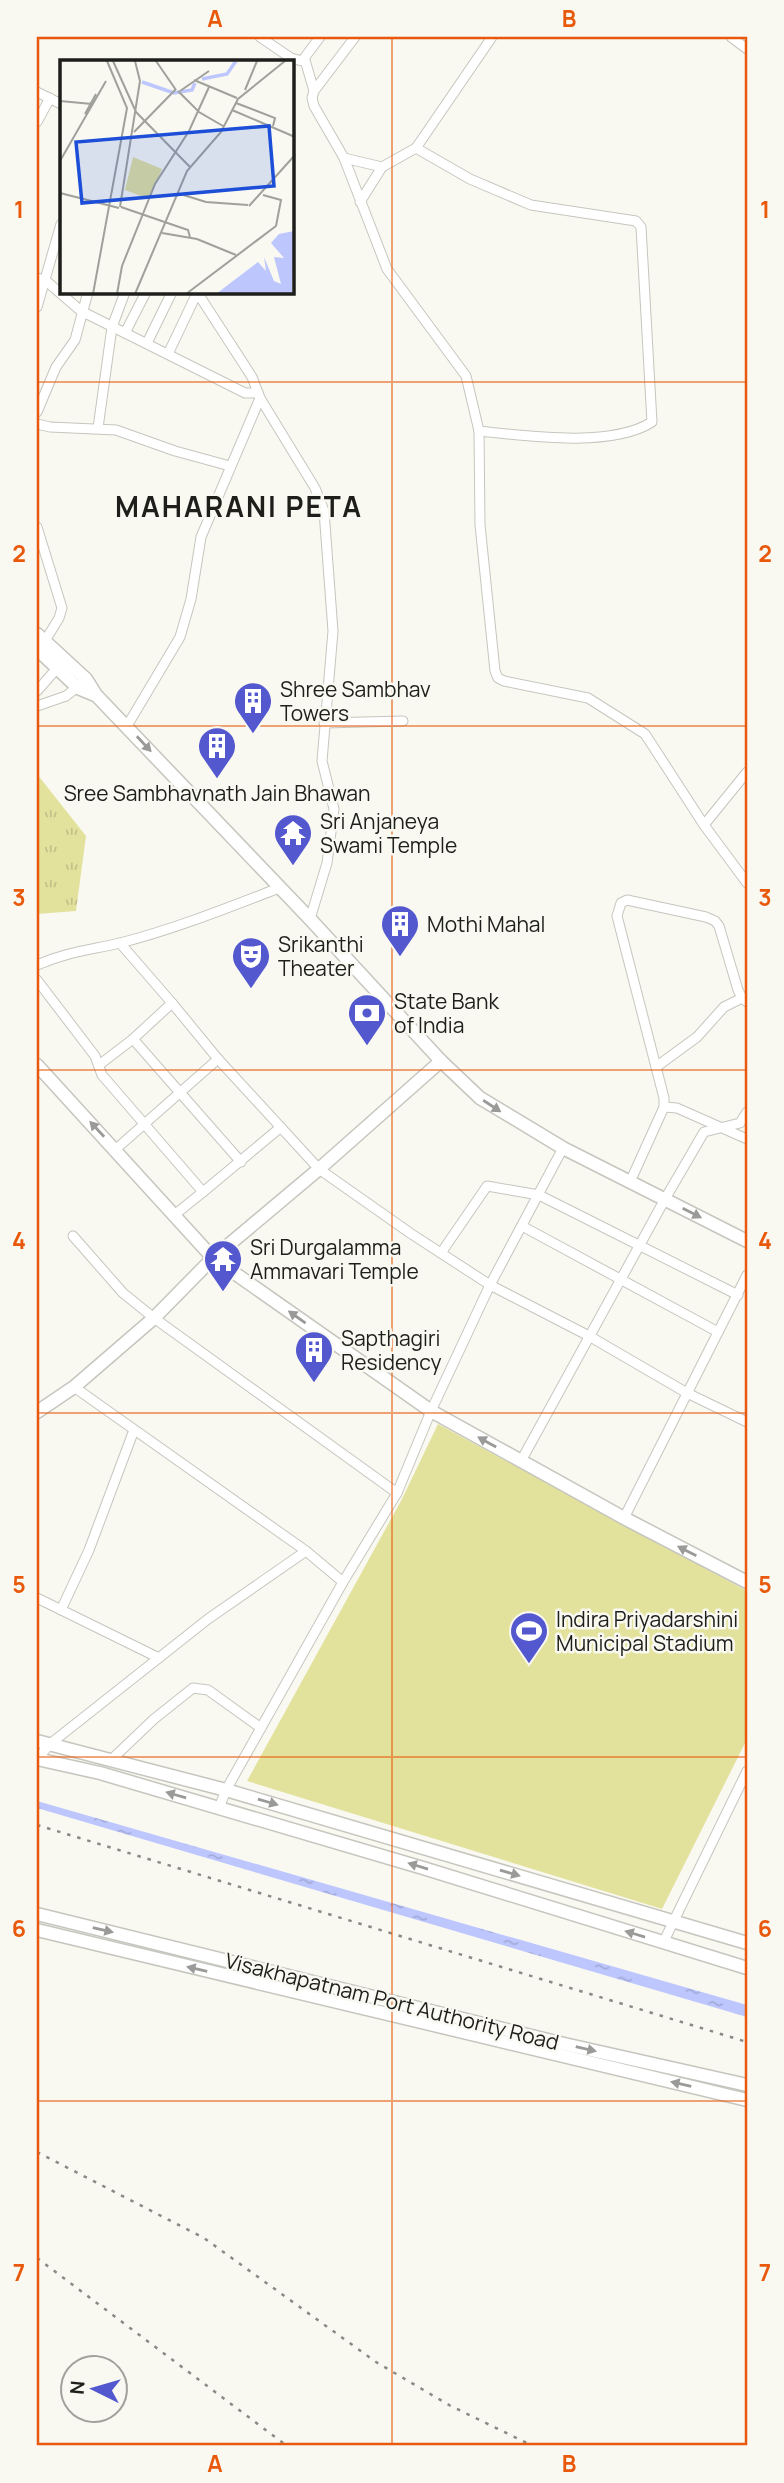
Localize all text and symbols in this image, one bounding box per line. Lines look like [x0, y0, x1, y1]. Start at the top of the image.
text: A [207, 2, 223, 34]
text: B [562, 2, 576, 34]
inset map [60, 60, 294, 294]
text: 1 [14, 193, 24, 225]
text: 1 [760, 193, 770, 225]
district label: MAHARANI PETA [115, 487, 363, 525]
text: 2 [12, 537, 26, 569]
text: 2 [758, 537, 772, 569]
place label: Shree Sambhav Towers [280, 675, 431, 727]
building icon: Shree Sambhav Towers [232, 680, 274, 735]
building icon: Sree Sambhavnath Jain Bhawan [196, 725, 238, 780]
one-way arrow [135, 735, 151, 752]
place label: Sree Sambhavnath Jain Bhawan [64, 779, 370, 807]
place label: Sri Anjaneya Swami Temple [320, 807, 457, 859]
temple icon: Sri Anjaneya Swami Temple [272, 812, 314, 867]
text: 3 [12, 881, 26, 913]
text: 3 [758, 881, 772, 913]
building icon: Mothi Mahal [379, 903, 421, 958]
place label: Mothi Mahal [427, 910, 545, 938]
place label: Srikanthi Theater [278, 930, 364, 982]
theatre icon: Srikanthi Theater [230, 935, 272, 990]
place label: State Bank of India [394, 987, 499, 1039]
bank icon: State Bank of India [346, 992, 388, 1047]
one-way arrow [482, 1099, 502, 1112]
one-way arrow [89, 1121, 105, 1138]
one-way arrow [682, 1208, 702, 1219]
text: 4 [12, 1224, 26, 1256]
text: 4 [758, 1224, 772, 1256]
place label: Sri Durgalamma Ammavari Temple [250, 1233, 419, 1285]
temple icon: Sri Durgalamma Ammavari Temple [202, 1238, 244, 1293]
one-way arrow [288, 1310, 306, 1324]
place label: Sapthagiri Residency [341, 1324, 442, 1376]
building icon: Sapthagiri Residency [293, 1329, 335, 1384]
one-way arrow [477, 1436, 496, 1448]
one-way arrow [676, 1545, 696, 1557]
text: 5 [12, 1568, 26, 1600]
text: 5 [758, 1568, 772, 1600]
place label: Indira Priyadarshini Municipal Stadium [556, 1605, 738, 1657]
sports icon: Indira Priyadarshini Municipal Stadium [508, 1610, 550, 1665]
one-way arrow [165, 1790, 186, 1800]
one-way arrow [258, 1798, 279, 1808]
one-way arrow [407, 1861, 428, 1871]
one-way arrow [500, 1869, 521, 1879]
text: 6 [12, 1912, 26, 1944]
text: 6 [758, 1912, 772, 1944]
one-way arrow [92, 1925, 114, 1936]
one-way arrow [624, 1928, 645, 1939]
street label: Visakhapatnam Port Authority Road [222, 1946, 562, 2056]
one-way arrow [186, 1963, 208, 1974]
one-way arrow [575, 2043, 597, 2054]
one-way arrow [670, 2079, 692, 2090]
text: 7 [13, 2256, 25, 2288]
text: 7 [759, 2256, 771, 2288]
north arrow [60, 2354, 130, 2424]
text: N [64, 2380, 91, 2395]
text: A [207, 2447, 223, 2479]
text: B [562, 2447, 576, 2479]

